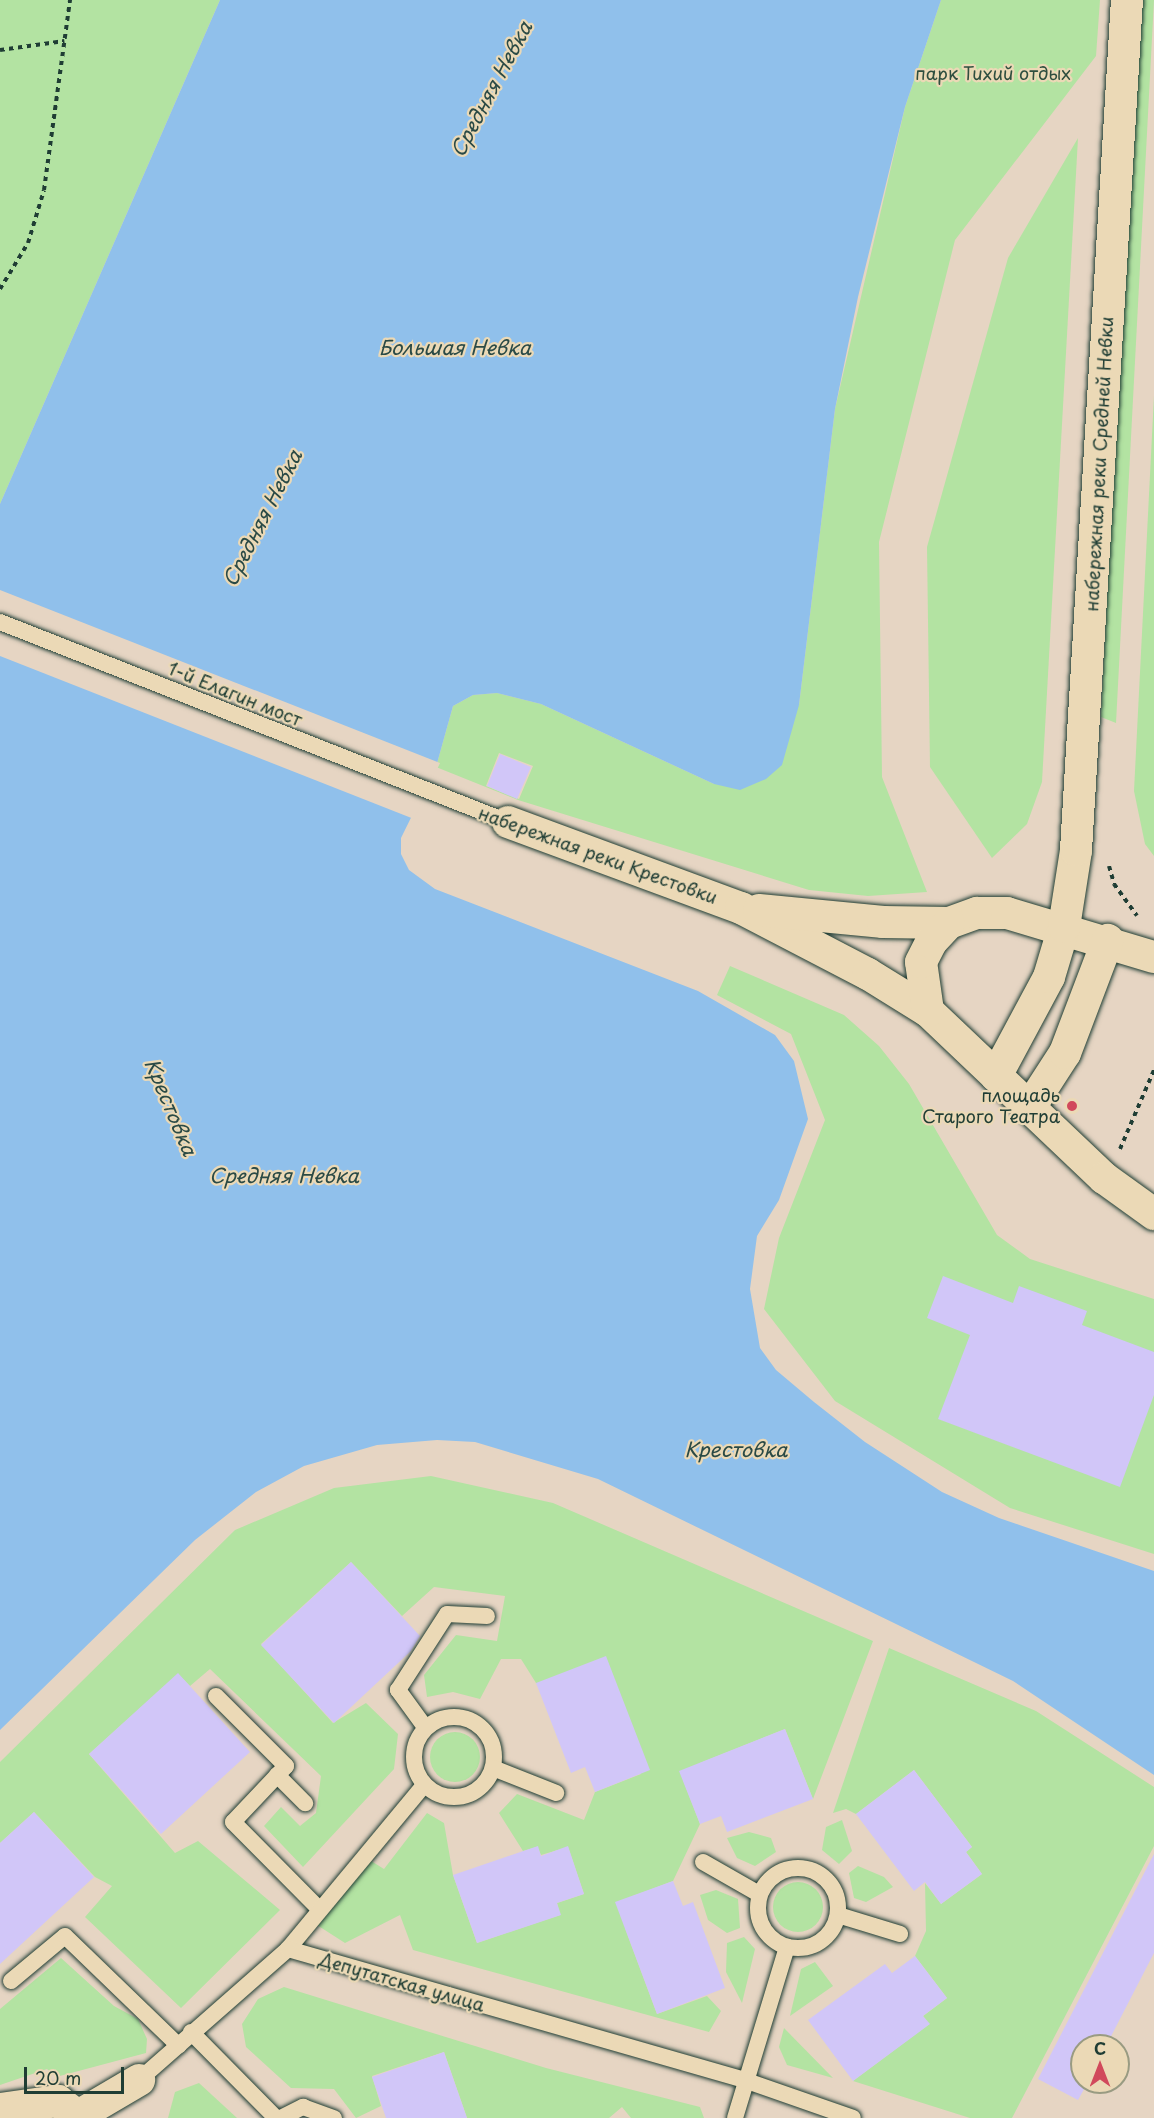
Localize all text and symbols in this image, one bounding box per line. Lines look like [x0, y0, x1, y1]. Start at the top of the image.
water label: Средняя Невка [445, 17, 537, 161]
park label: парк Тихий отдых [915, 62, 1071, 84]
street label: набережная реки Средней Невки [1080, 315, 1118, 613]
water label: Большая Невка [379, 335, 531, 359]
water label: Средняя Невка [217, 446, 307, 590]
street label: 1-й Елагин мост [165, 657, 305, 731]
street label: набережная реки Крестовки [475, 801, 721, 909]
water label: Крестовка [140, 1055, 202, 1159]
place label: площадь Старого Театра [922, 1085, 1060, 1128]
marker: площадь Старого Театра [1065, 1099, 1079, 1113]
water label: Средняя Невка [209, 1163, 359, 1187]
water label: Крестовка [684, 1437, 788, 1461]
street label: Депутатская улица [316, 1948, 488, 2016]
north arrow [1070, 2034, 1130, 2094]
text: С [1094, 2036, 1106, 2060]
scale bar [27, 2055, 128, 2093]
text: 20 m [35, 2064, 81, 2091]

